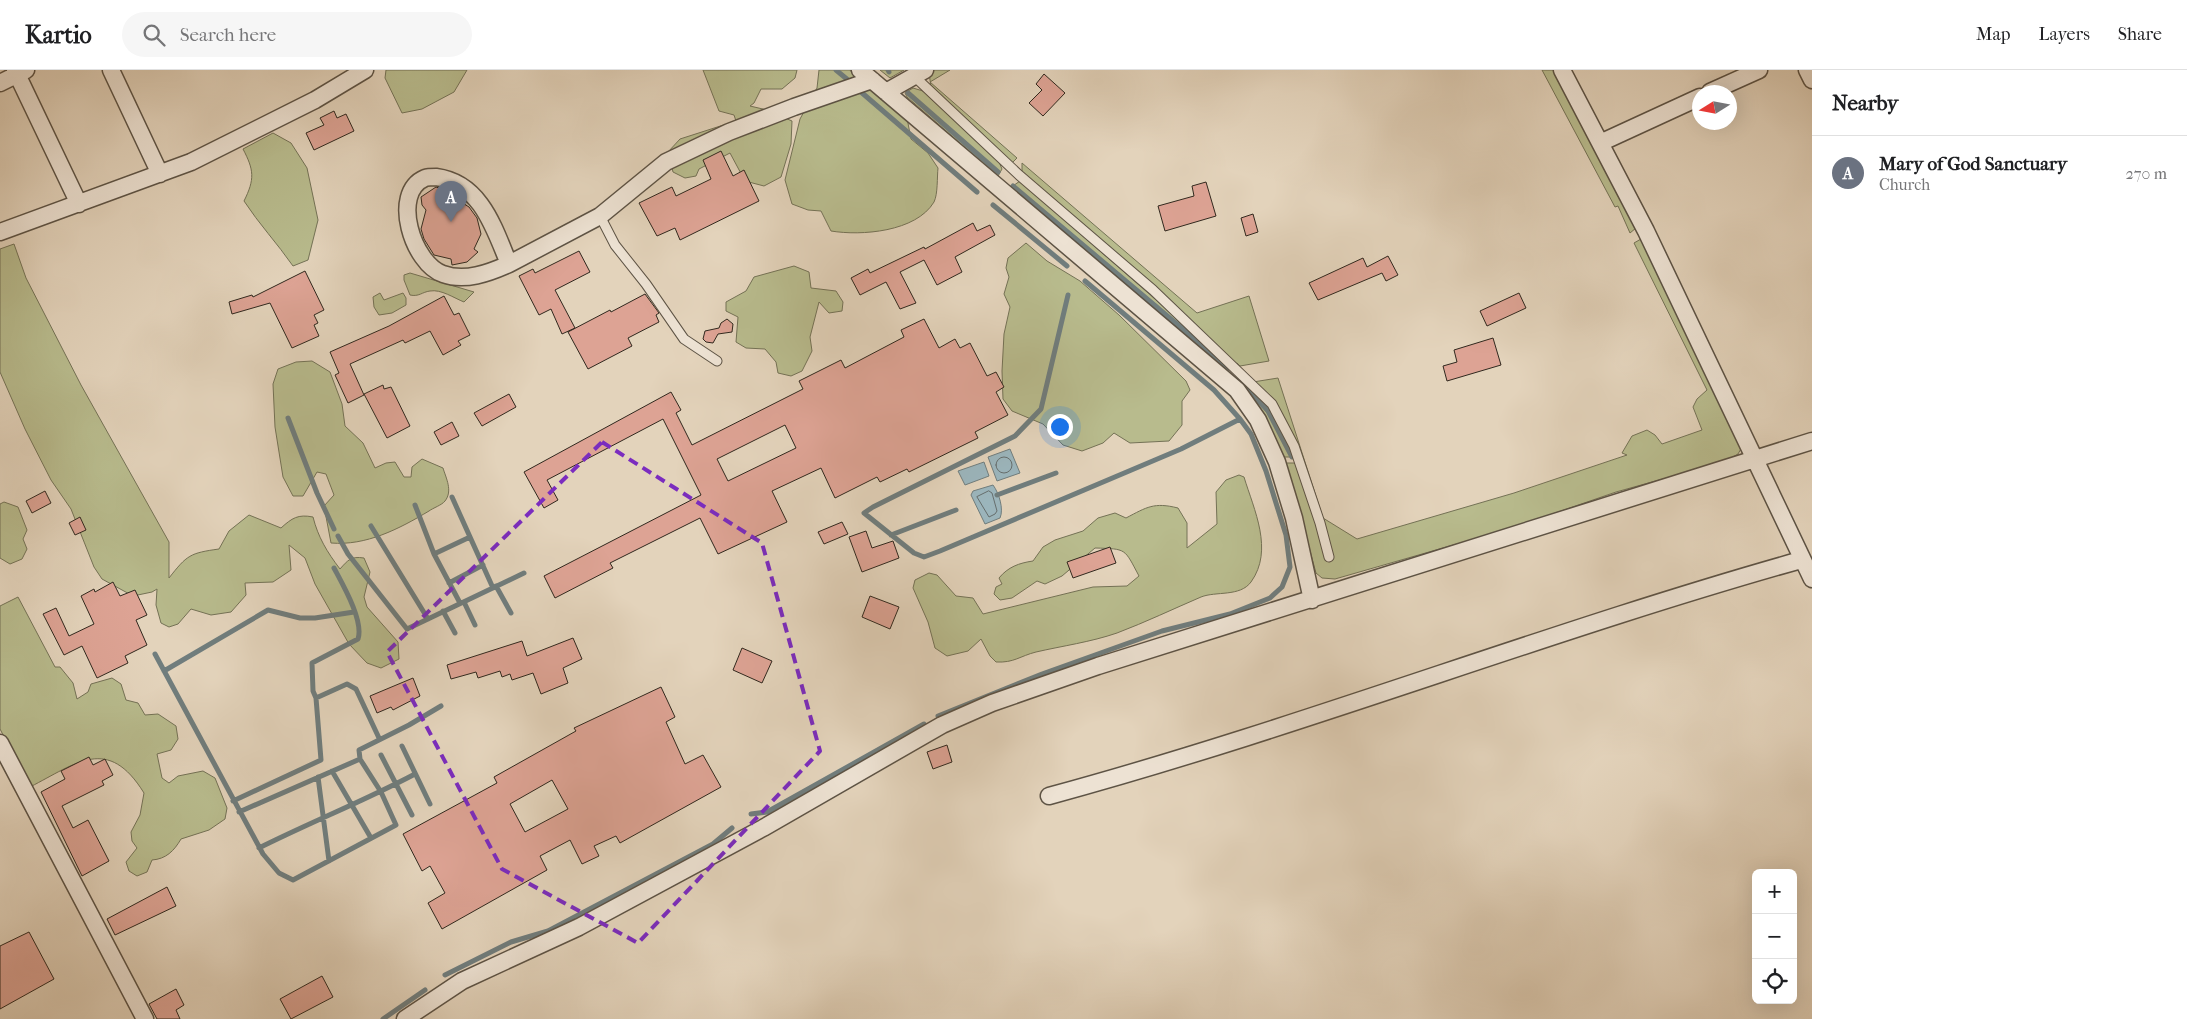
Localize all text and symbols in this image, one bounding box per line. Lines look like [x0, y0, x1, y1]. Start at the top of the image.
search box [122, 12, 472, 57]
text: Kartio [25, 21, 92, 49]
icon: search [140, 21, 168, 49]
text: Search here [180, 24, 276, 46]
text: Map [1976, 24, 2010, 45]
text: Layers [2038, 24, 2090, 45]
text: Share [2118, 24, 2162, 45]
north arrow [1692, 85, 1737, 130]
text: Nearby [1832, 91, 1898, 115]
text: Mary of God Sanctuary [1879, 153, 2067, 175]
text: A [1843, 164, 1853, 183]
text: 270 m [2126, 164, 2167, 183]
text: Church [1879, 175, 1930, 194]
pin: A [435, 181, 467, 222]
your location [1047, 414, 1073, 440]
map controls [1752, 869, 1797, 1004]
button: + [1752, 869, 1797, 914]
button: − [1752, 914, 1797, 959]
button: locate [1752, 959, 1797, 1004]

